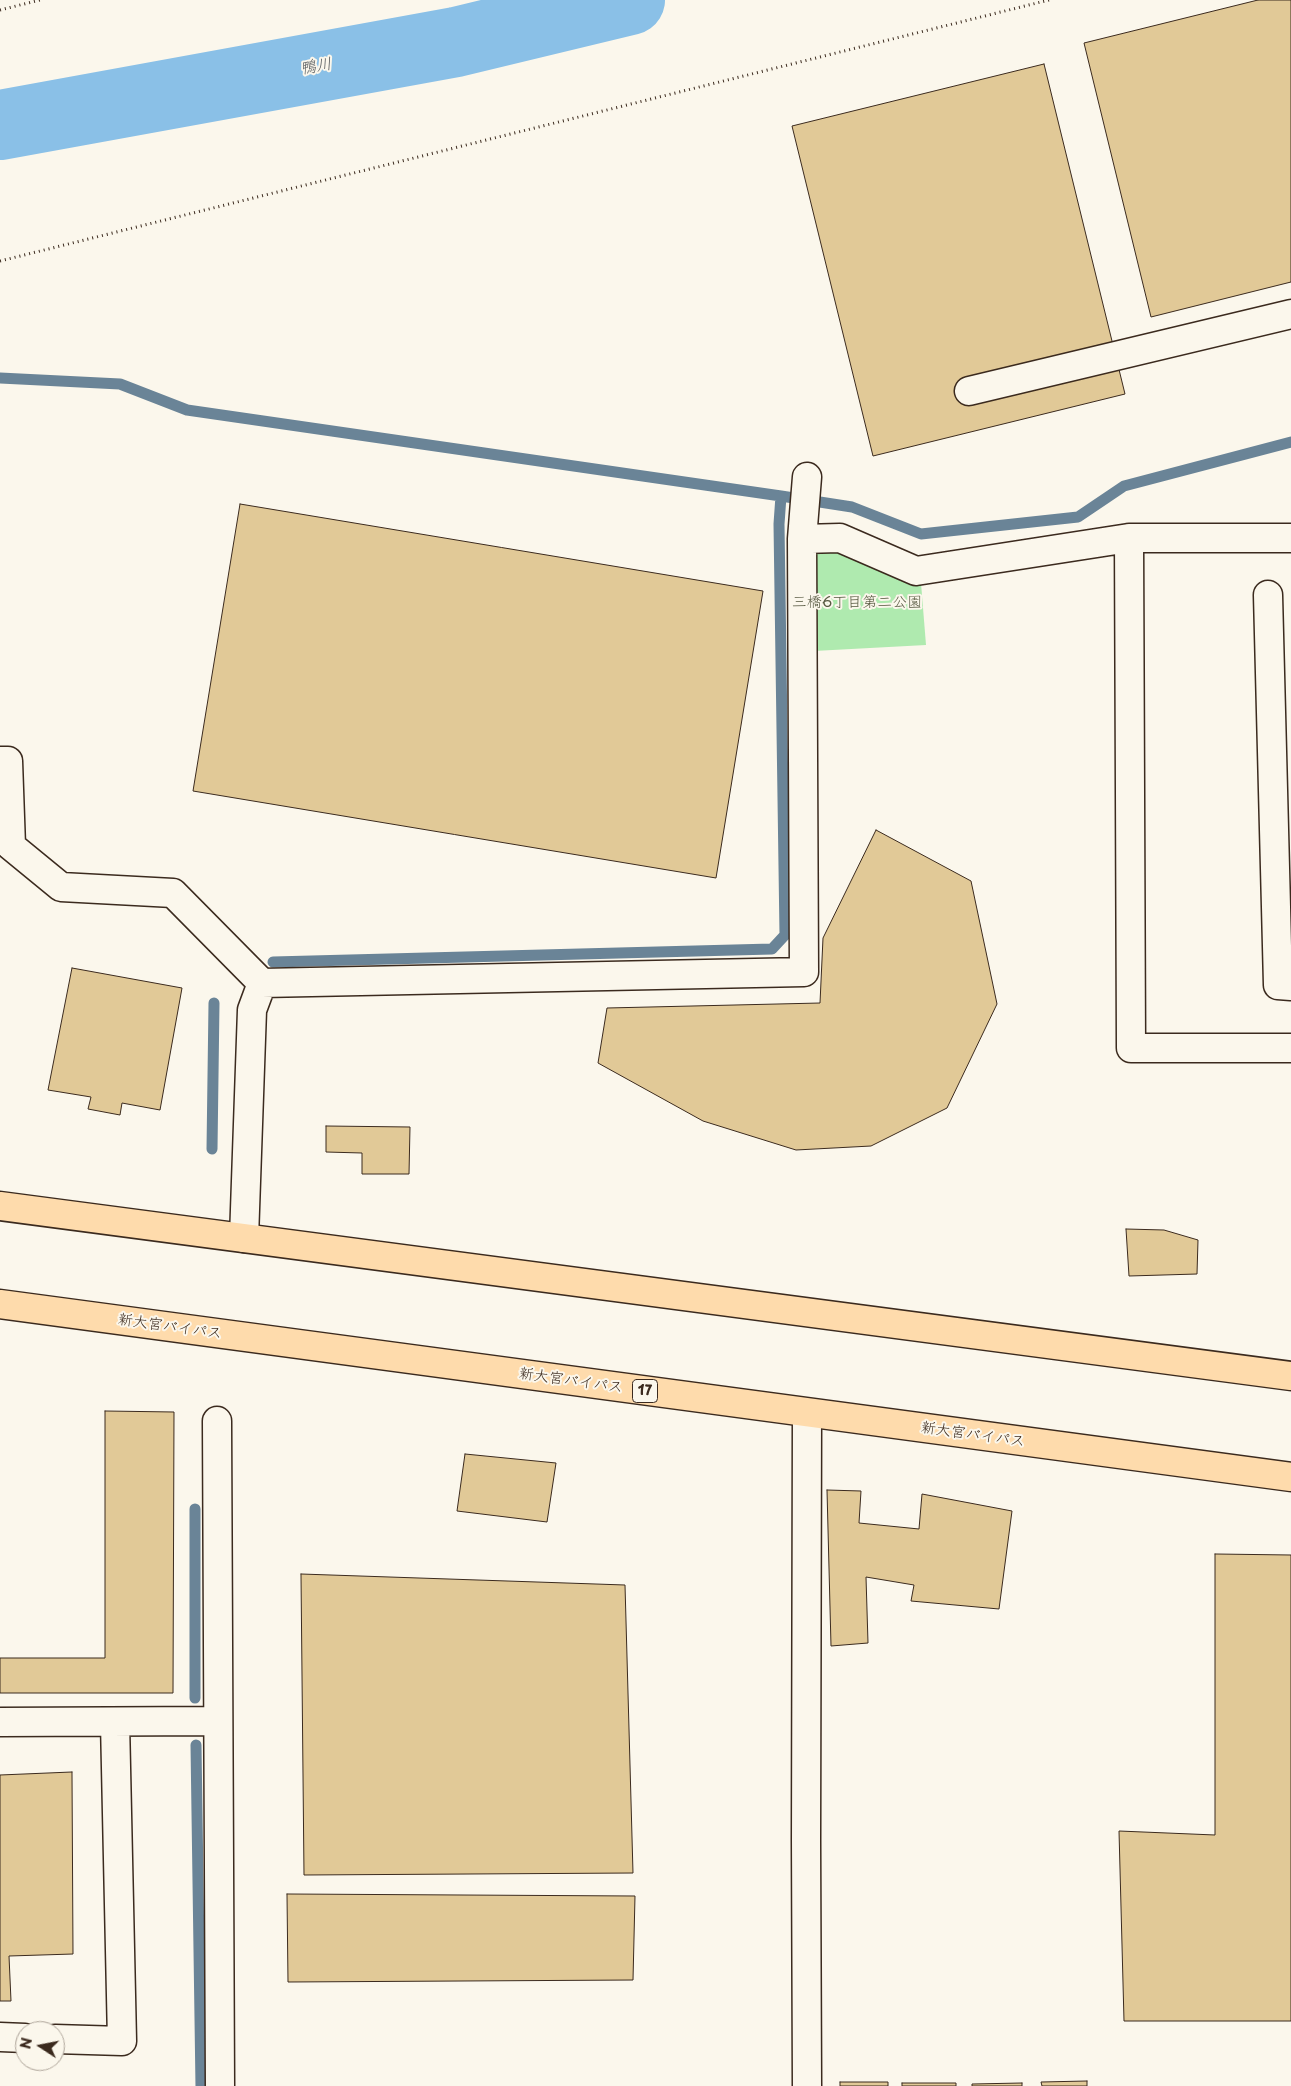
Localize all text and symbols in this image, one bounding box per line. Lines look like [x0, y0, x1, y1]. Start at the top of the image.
water label: 鴨川 [299, 55, 333, 79]
park label: 三橋6丁目第二公園 [792, 594, 922, 612]
street label: 新大宮バイパス [117, 1311, 223, 1343]
street label: 新大宮バイパス [518, 1365, 624, 1397]
road number: 17 [632, 1380, 658, 1402]
street label: 新大宮バイパス [920, 1419, 1026, 1451]
north arrow [15, 2021, 65, 2071]
text: N [14, 2036, 37, 2051]

